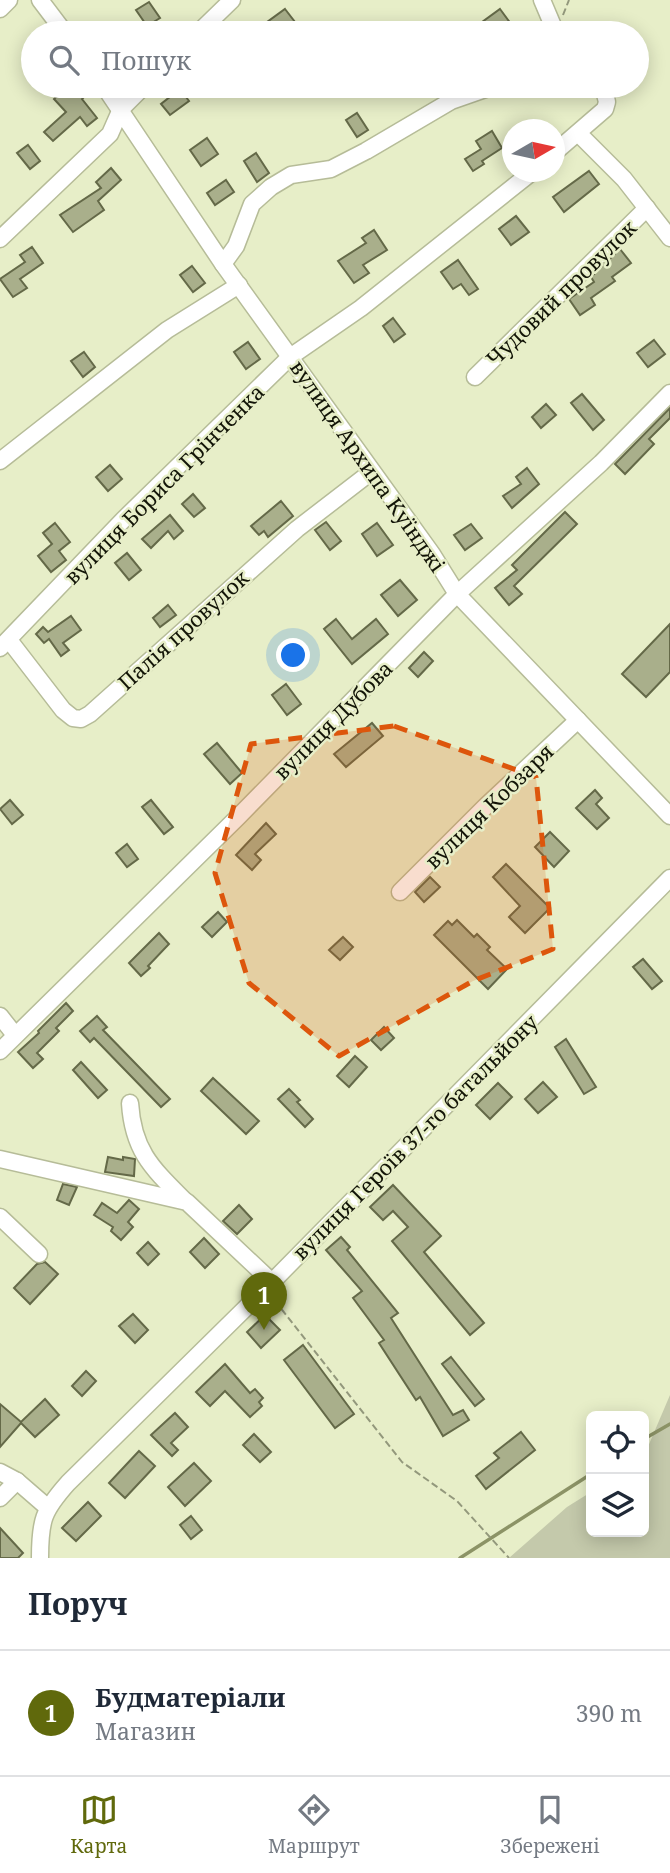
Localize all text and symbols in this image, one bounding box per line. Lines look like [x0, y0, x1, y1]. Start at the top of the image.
search box [21, 21, 649, 98]
icon: search [45, 41, 83, 79]
text: Пошук [101, 42, 191, 78]
north arrow [502, 119, 565, 182]
street label: Чудовий провулок [480, 213, 643, 372]
street label: вулиця Архипа Куїнджі [284, 354, 452, 578]
street label: вулиця Бориса Грінченка [58, 378, 270, 590]
street label: Палія провулок [112, 564, 255, 696]
your location [276, 638, 310, 672]
street label: вулиця Дубова [267, 654, 399, 786]
street label: вулиця Кобзаря [419, 737, 559, 875]
street label: вулиця Героїв 37-го батальйону [286, 1008, 544, 1266]
pin: 1 [241, 1272, 287, 1330]
map controls [586, 1411, 649, 1537]
button: locate [586, 1411, 649, 1474]
button: layers [586, 1474, 649, 1537]
text: Поруч [28, 1583, 128, 1624]
text: Будматеріали [95, 1679, 286, 1715]
text: 1 [45, 1697, 58, 1729]
text: 390 m [576, 1697, 642, 1729]
text: Магазин [95, 1715, 196, 1747]
tab: Карта [70, 1791, 127, 1859]
tab: Маршрут [268, 1791, 360, 1859]
tab: Збережені [500, 1791, 600, 1859]

